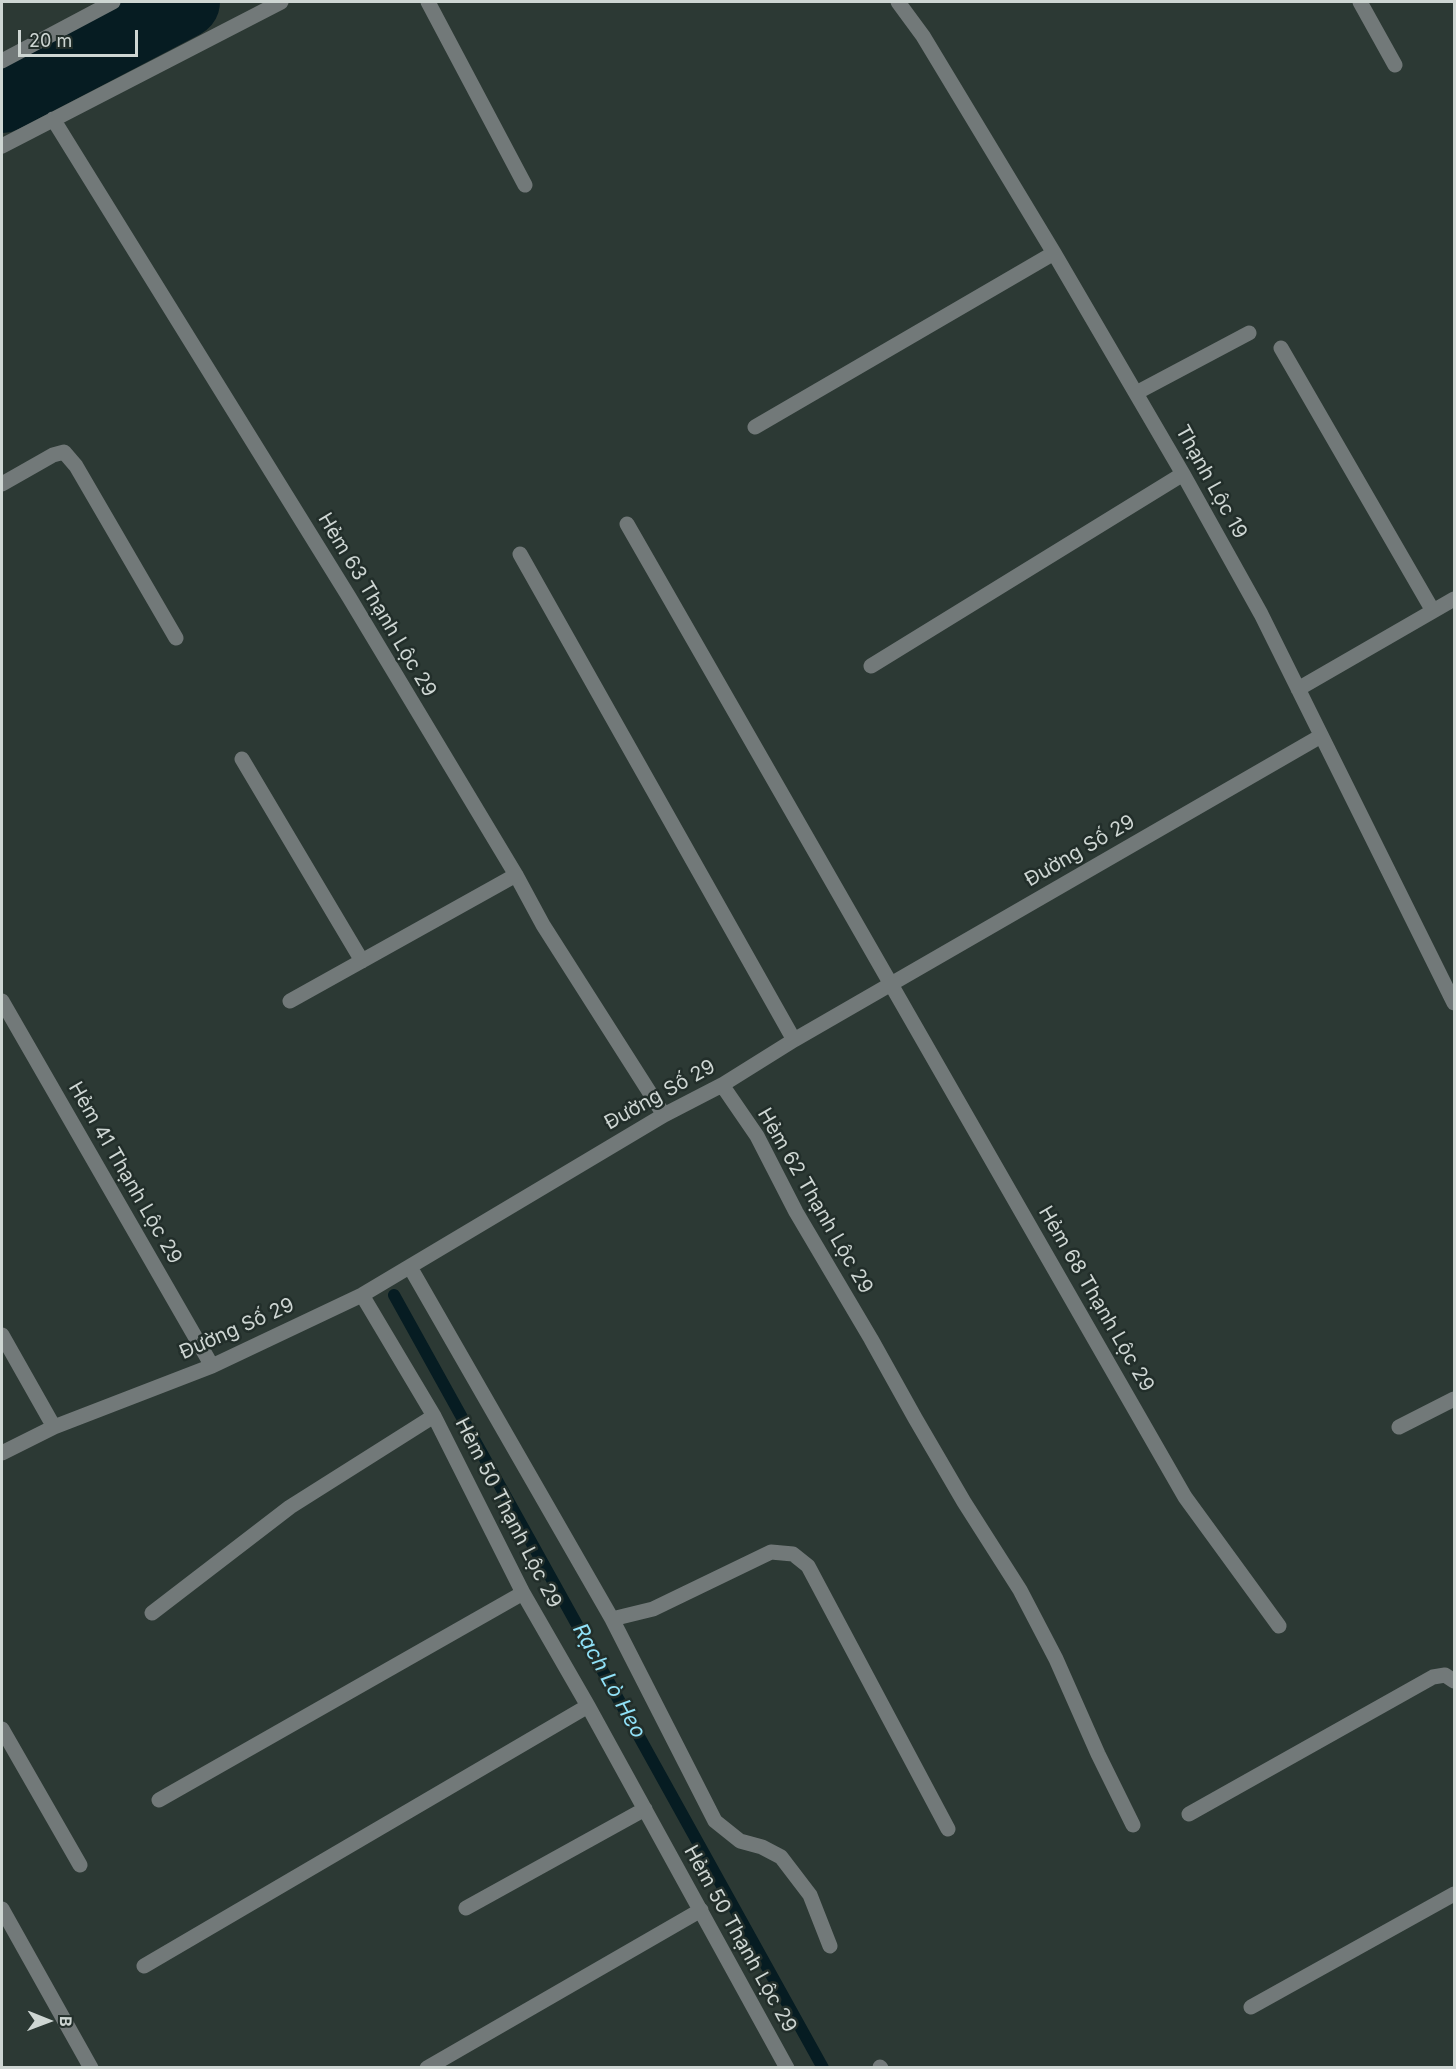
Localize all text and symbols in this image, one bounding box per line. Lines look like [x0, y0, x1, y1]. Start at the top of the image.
scale bar [21, 18, 141, 56]
text: 20 m [29, 30, 72, 51]
street label: Thạnh Lộc 19 [1170, 421, 1252, 543]
street label: Hẻm 63 Thạnh Lộc 29 [313, 509, 441, 701]
street label: Đường Số 29 [1021, 810, 1139, 892]
street label: Đường Số 29 [600, 1055, 720, 1135]
street label: Hẻm 41 Thạnh Lộc 29 [63, 1078, 187, 1268]
street label: Hẻm 62 Thạnh Lộc 29 [752, 1104, 878, 1298]
street label: Hẻm 68 Thạnh Lộc 29 [1033, 1202, 1159, 1396]
street label: Đường Số 29 [176, 1293, 298, 1365]
street label: Hẻm 50 Thạnh Lộc 29 [450, 1414, 566, 1612]
water label: Rạch Lò Heo [567, 1619, 651, 1743]
street label: Hẻm 50 Thạnh Lộc 29 [679, 1841, 801, 2037]
north arrow [18, 1991, 78, 2051]
text: B [56, 2016, 76, 2027]

